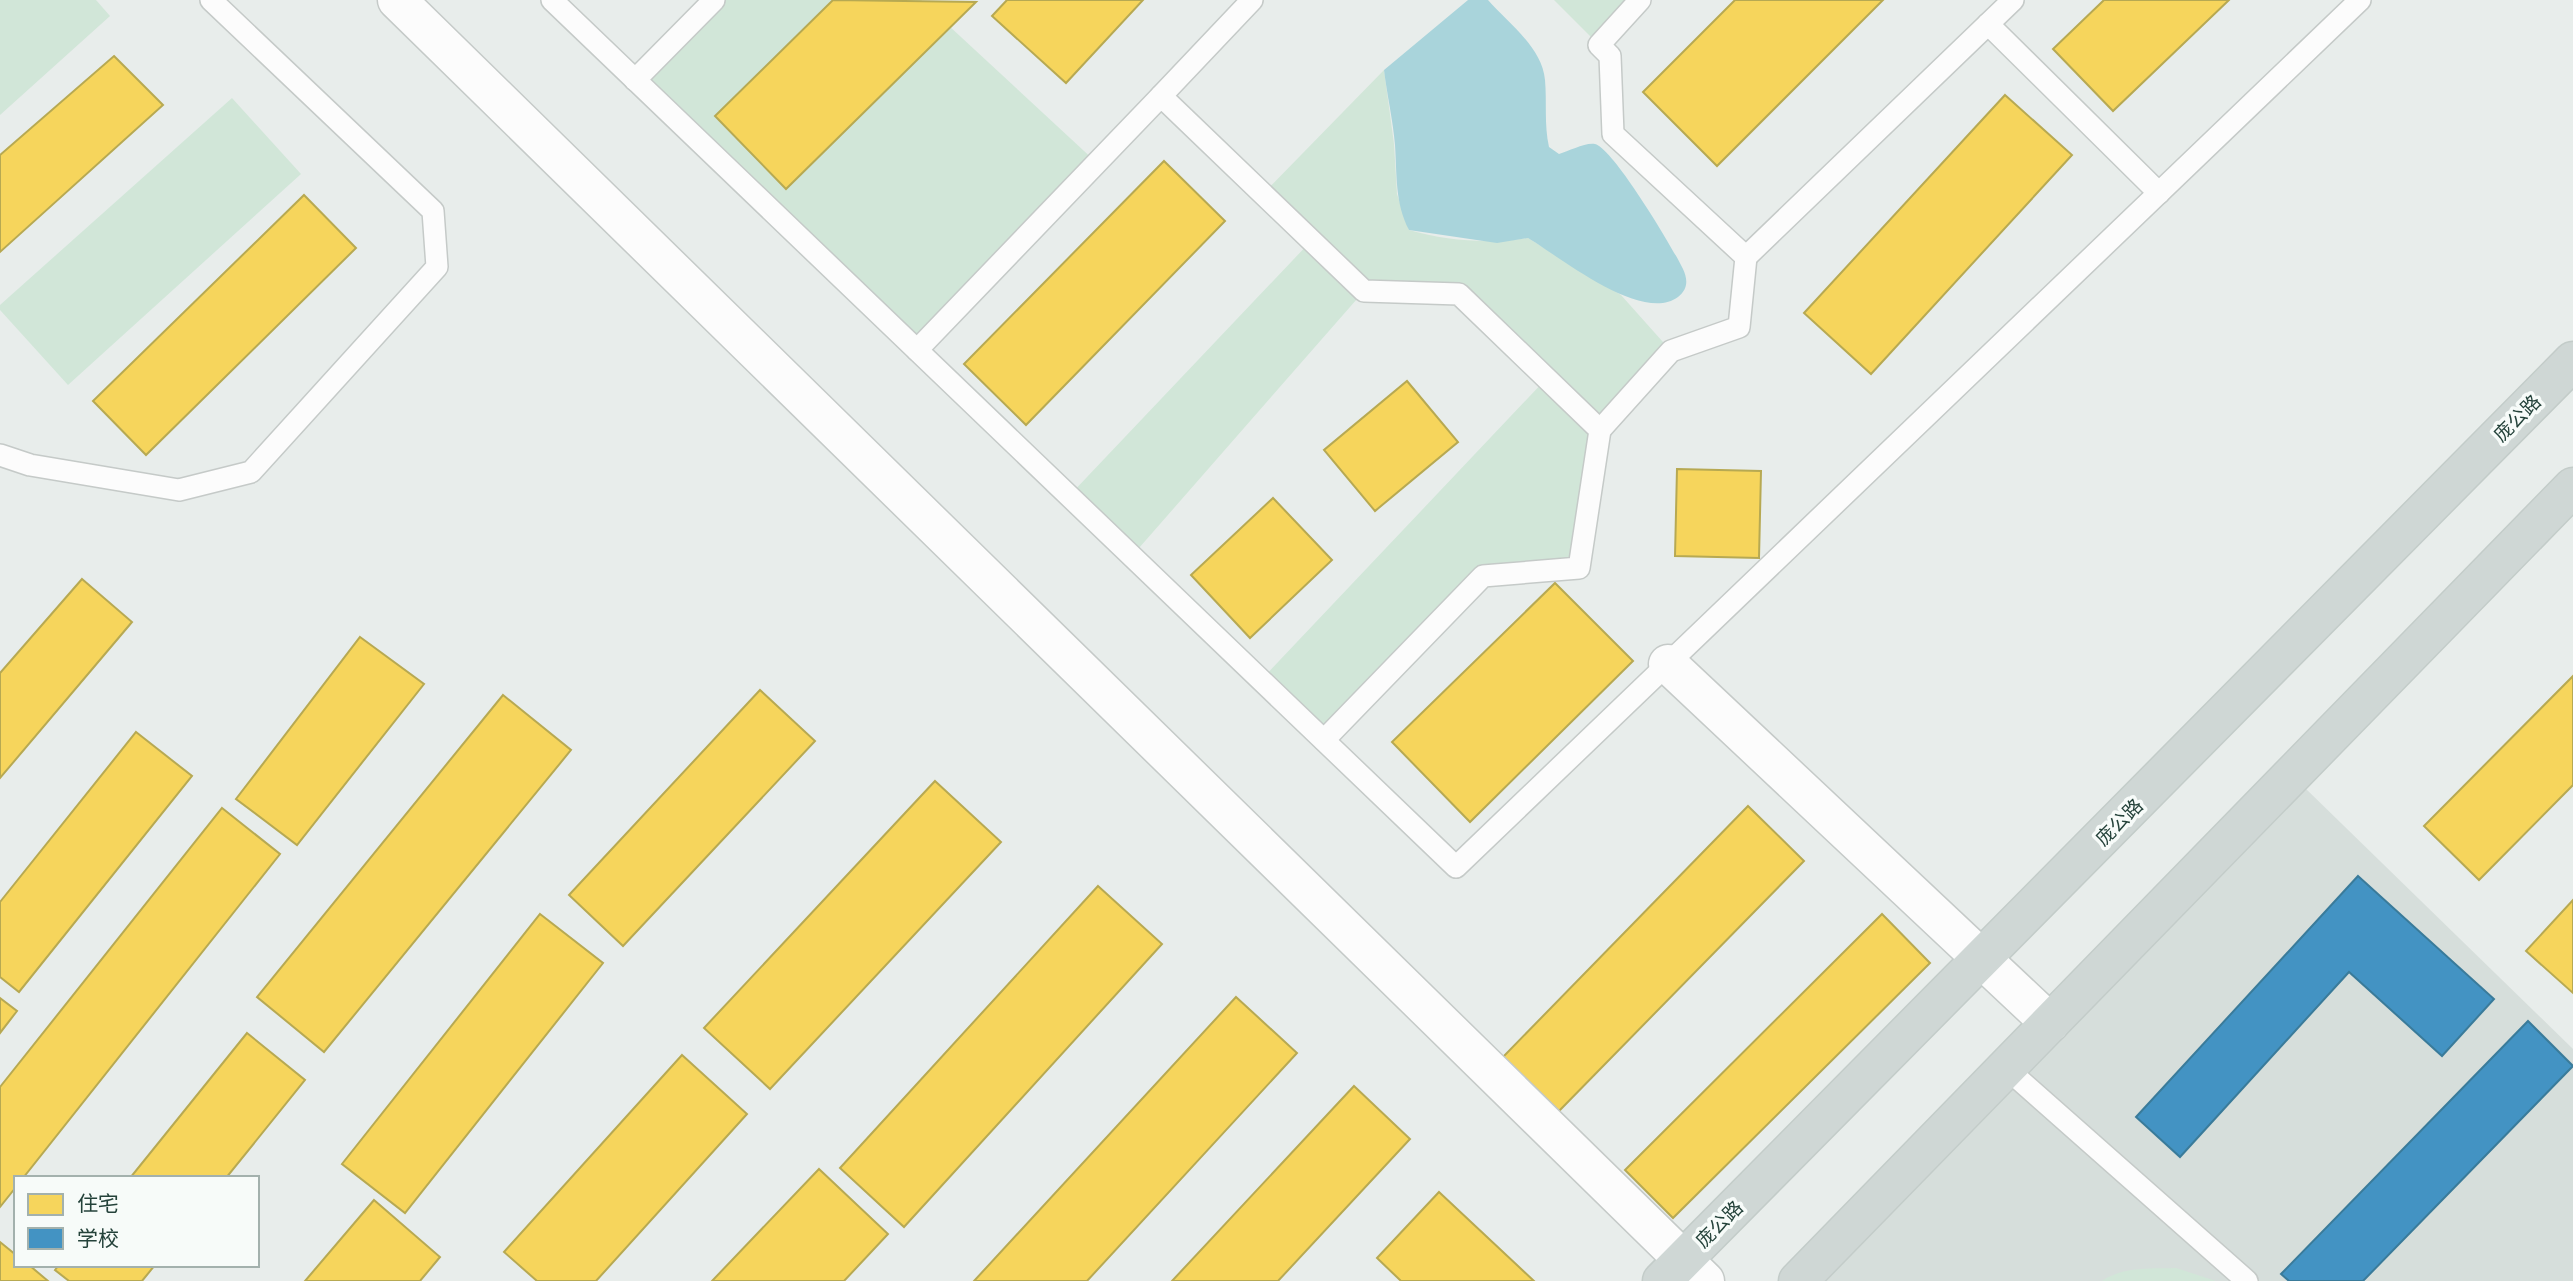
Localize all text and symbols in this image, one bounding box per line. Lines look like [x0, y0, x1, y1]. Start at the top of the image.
street label: 庞公路 [2489, 390, 2545, 446]
street label: 庞公路 [2091, 794, 2147, 850]
legend [14, 1176, 259, 1267]
text: 住宅 [77, 1191, 119, 1216]
street label: 庞公路 [1691, 1196, 1747, 1252]
text: 学校 [77, 1226, 119, 1251]

